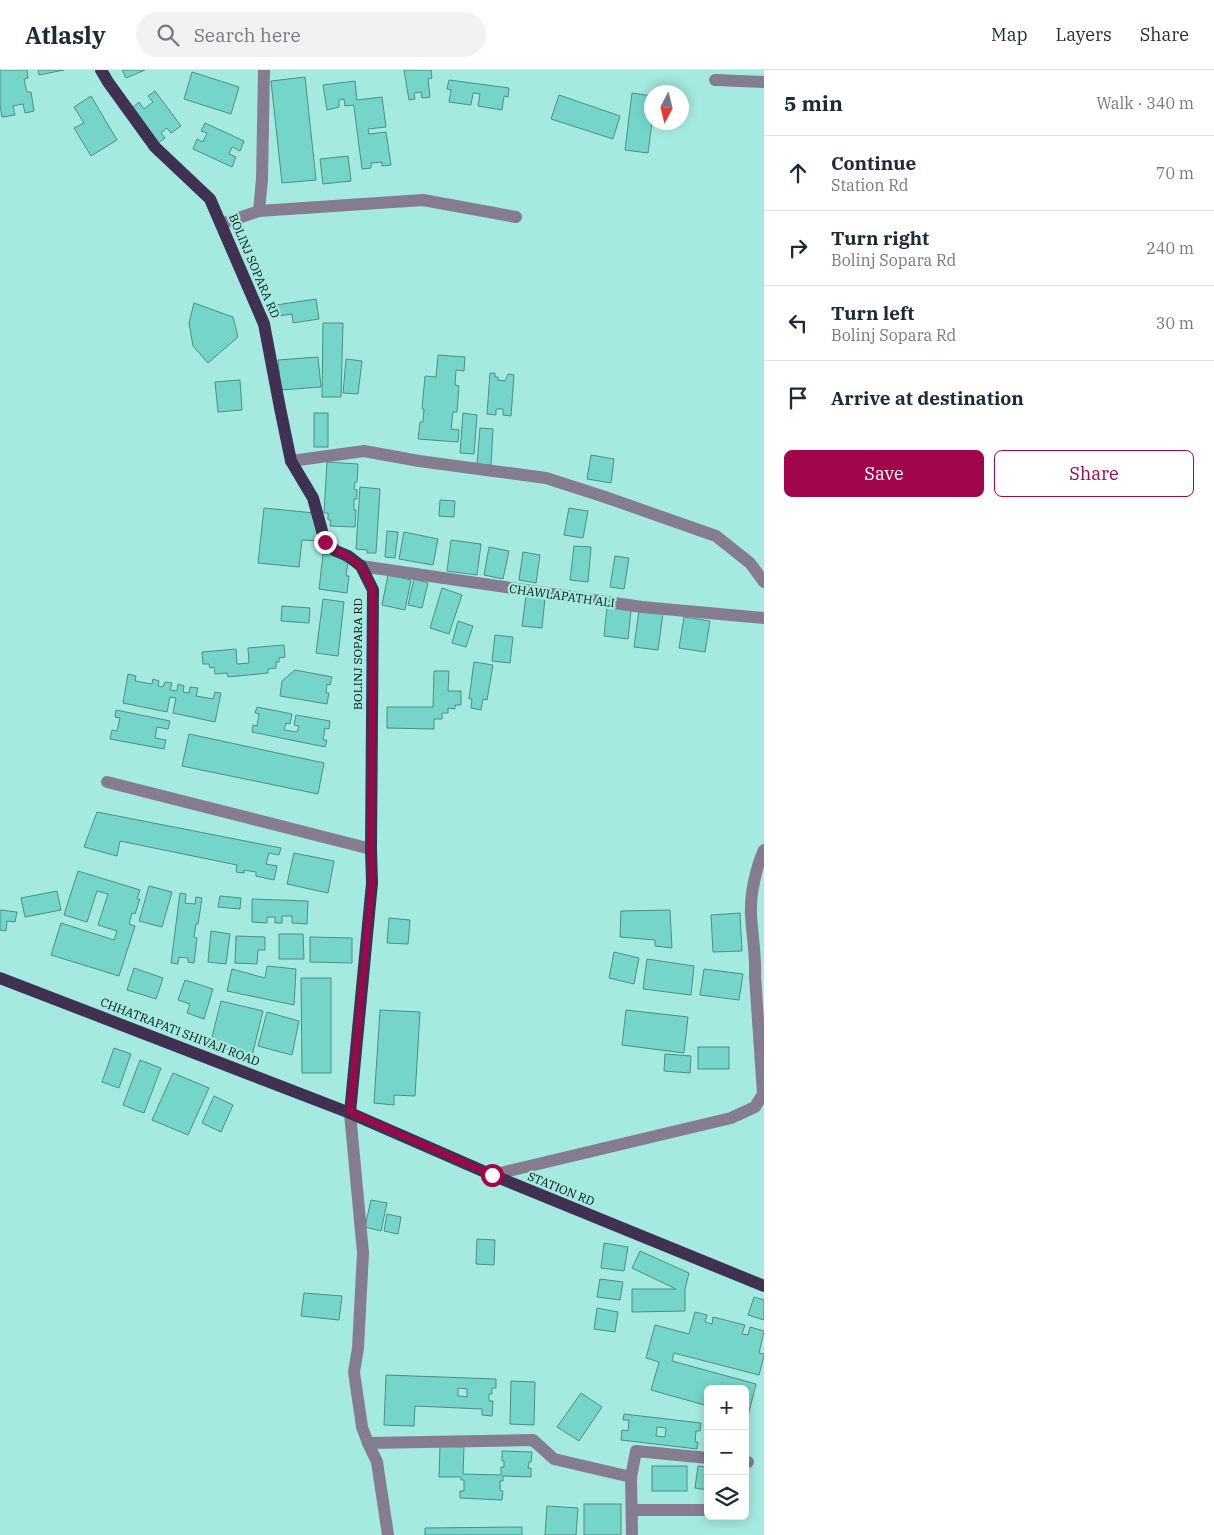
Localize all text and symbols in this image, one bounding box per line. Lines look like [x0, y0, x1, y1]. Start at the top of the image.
search box [136, 12, 486, 57]
text: Atlasly [25, 19, 106, 51]
icon: search [154, 21, 182, 49]
text: Search here [194, 23, 301, 47]
text: Map [991, 23, 1028, 46]
text: Layers [1056, 23, 1112, 46]
text: Share [1140, 23, 1189, 46]
north arrow [644, 85, 689, 130]
text: 5 min [784, 89, 843, 117]
text: Walk · 340 m [1096, 93, 1194, 113]
text: Continue [831, 151, 916, 175]
icon: ahead [784, 159, 812, 187]
text: 70 m [1156, 163, 1194, 183]
text: Station Rd [831, 175, 909, 195]
street label: BOLINJ SOPARA RD [226, 211, 283, 320]
text: Turn right [831, 226, 929, 250]
icon: right [784, 234, 812, 262]
text: 240 m [1146, 238, 1194, 258]
text: Bolinj Sopara Rd [831, 250, 956, 270]
text: Turn left [831, 301, 914, 325]
icon: left [784, 309, 812, 337]
text: 30 m [1156, 313, 1194, 333]
text: Bolinj Sopara Rd [831, 325, 956, 345]
icon: arrive [784, 384, 812, 412]
text: Arrive at destination [831, 386, 1024, 410]
button: Save [784, 450, 984, 497]
button: Share [994, 450, 1194, 497]
route end [314, 531, 337, 554]
street label: CHAWLAPATH ALI [508, 581, 616, 610]
street label: BOLINJ SOPARA RD [350, 598, 365, 710]
street label: CHHATRAPATI SHIVAJI ROAD [98, 994, 262, 1069]
route start [481, 1164, 504, 1187]
street label: STATION RD [526, 1168, 597, 1209]
map controls [704, 1385, 749, 1520]
button: + [704, 1385, 749, 1430]
button: − [704, 1430, 749, 1475]
button: layers [704, 1475, 749, 1520]

